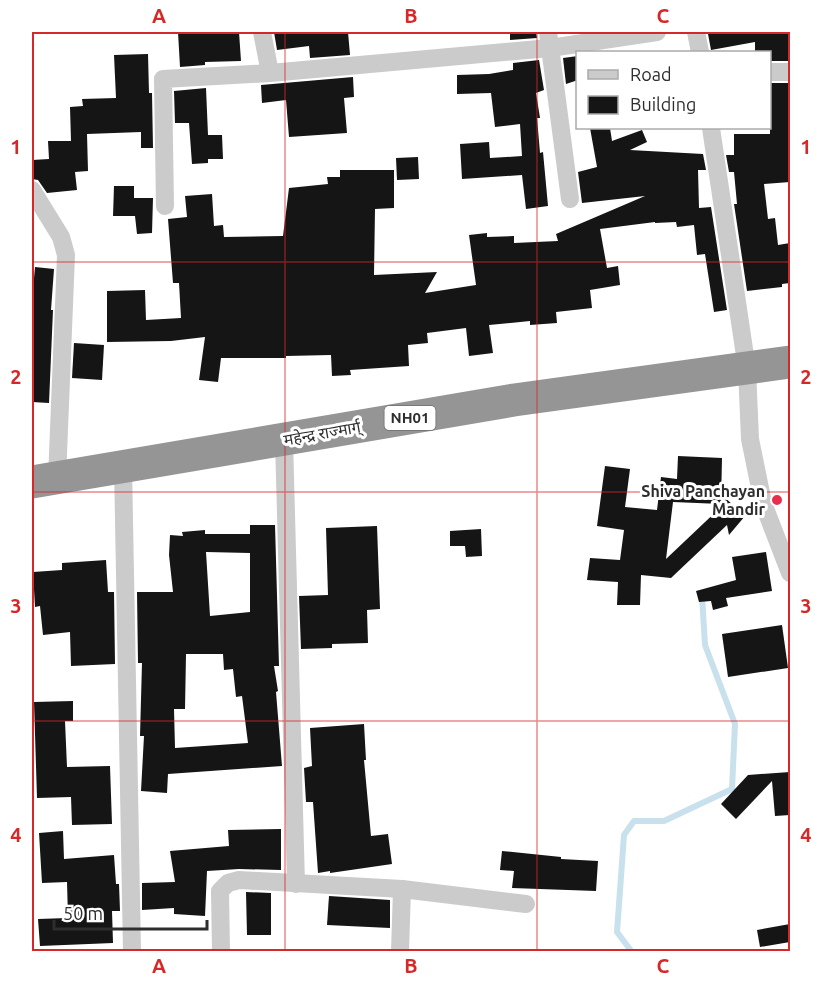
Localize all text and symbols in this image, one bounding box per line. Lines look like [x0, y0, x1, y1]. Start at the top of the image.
text: A [152, 4, 166, 27]
text: B [404, 4, 418, 27]
text: C [657, 4, 670, 27]
legend [576, 51, 771, 129]
text: Road [630, 64, 672, 84]
text: Building [630, 94, 696, 114]
text: 1 [10, 135, 22, 158]
text: 1 [800, 135, 812, 158]
text: 2 [10, 365, 22, 388]
text: 2 [800, 365, 812, 388]
road number: NH01 [384, 406, 436, 430]
street label: महेन्द्र राज्मार्ग् [282, 417, 365, 451]
place label: Shiva Panchayan Mandir [641, 482, 765, 518]
marker: Shiva Panchayan Mandir [770, 493, 784, 507]
text: 3 [10, 594, 22, 617]
text: 3 [800, 594, 812, 617]
text: 4 [10, 823, 22, 846]
text: 4 [800, 823, 812, 846]
scale bar [54, 893, 207, 931]
text: 50 m [63, 903, 103, 923]
text: A [152, 954, 166, 977]
text: B [404, 954, 418, 977]
text: C [657, 954, 670, 977]

